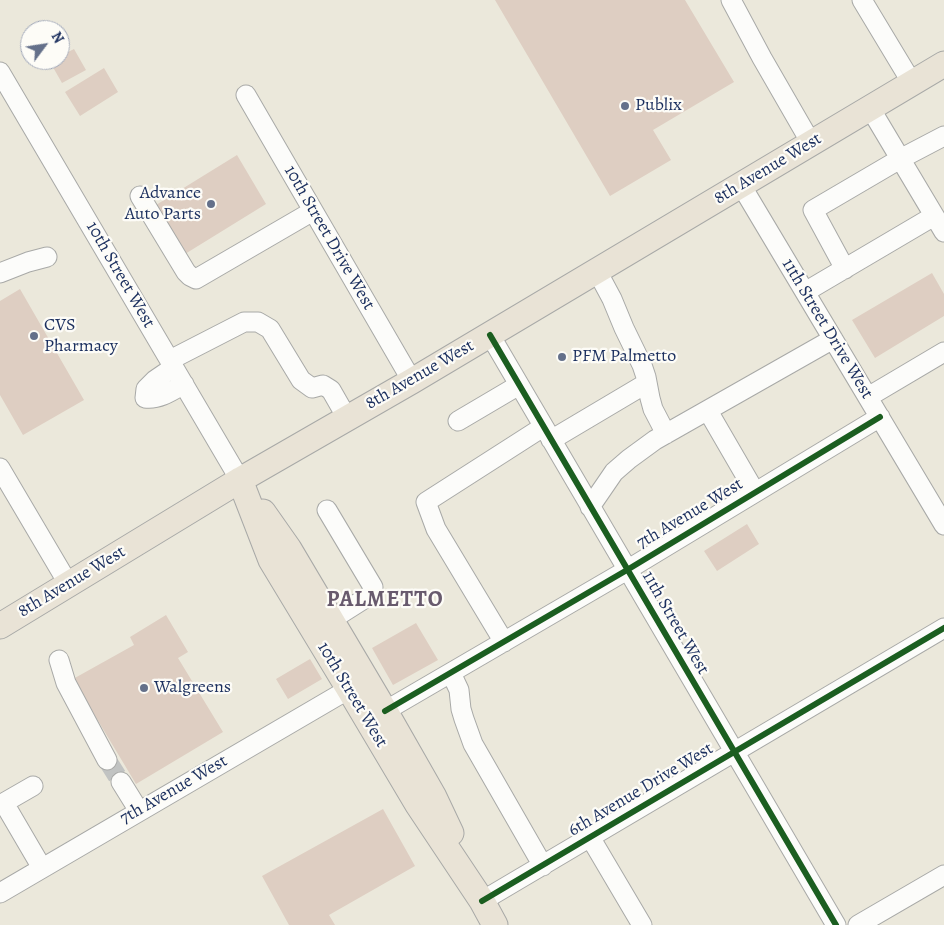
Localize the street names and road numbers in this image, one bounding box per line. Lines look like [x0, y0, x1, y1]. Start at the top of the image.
street label: 8th Avenue West [710, 128, 826, 210]
street label: 10th Street Drive West [279, 162, 379, 314]
street label: 10th Street West [81, 218, 159, 332]
street label: 11th Street Drive West [777, 255, 877, 403]
street label: 8th Avenue West [362, 335, 478, 415]
street label: 7th Avenue West [633, 474, 747, 554]
street label: 8th Avenue West [14, 541, 130, 623]
street label: 11th Street West [637, 567, 713, 679]
street label: 10th Street West [312, 638, 392, 752]
street label: 6th Avenue Drive West [565, 738, 717, 842]
street label: 7th Avenue West [116, 751, 232, 829]

